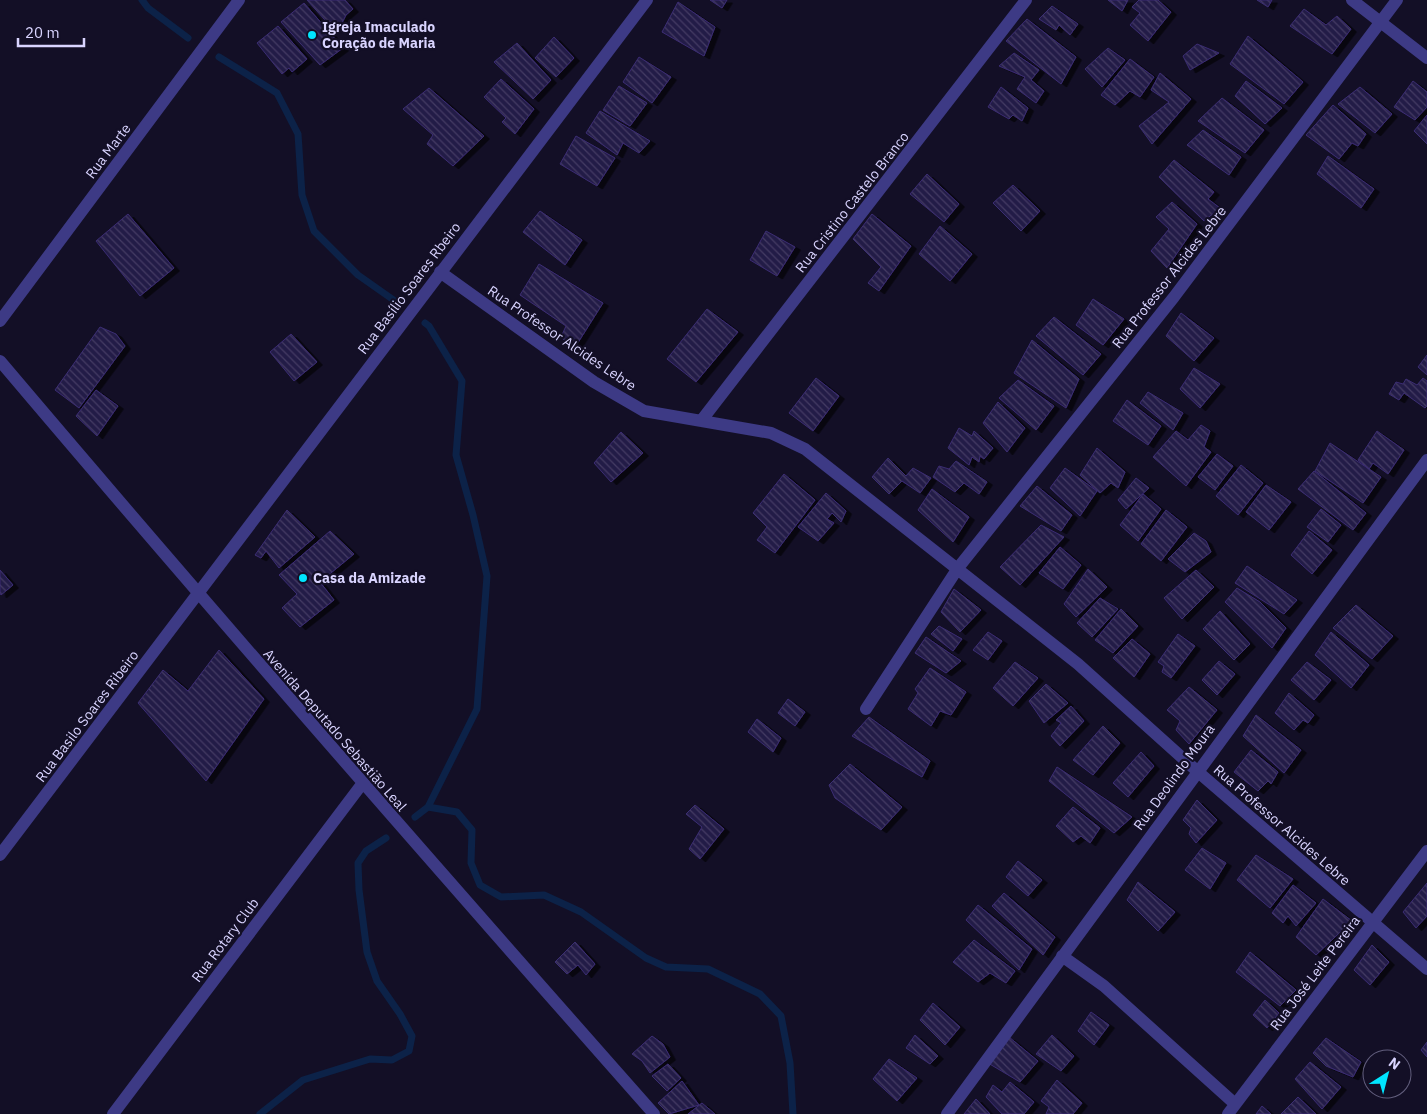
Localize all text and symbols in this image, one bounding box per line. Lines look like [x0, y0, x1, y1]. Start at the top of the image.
scale bar [18, 15, 84, 47]
place label: Igreja Imaculado Coração de Maria [322, 18, 436, 52]
text: 20 m [25, 23, 60, 42]
marker: Igreja Imaculado Coração de Maria [306, 29, 318, 41]
street label: Rua Marte [81, 120, 135, 182]
street label: Rua Cristino Castelo Branco [791, 128, 913, 276]
street label: Rua Professor Alcides Lebre [1108, 202, 1230, 352]
street label: Rua Basílio Soares Rbeiro [353, 218, 465, 358]
street label: Rua Professor Alcides Lebre [484, 281, 640, 395]
place label: Casa da Amizade [313, 569, 426, 587]
marker: Casa da Amizade [297, 572, 309, 584]
street label: Avenida Deputado Sebastião Leal [260, 645, 411, 815]
street label: Rua Basilo Soares Ribeiro [31, 646, 143, 786]
street label: Rua Deolindo Moura [1129, 720, 1219, 834]
street label: Rua Professor Alcides Lebre [1210, 761, 1354, 890]
street label: Rua Rotary Club [187, 894, 263, 986]
street label: Rua José Leite Pereira [1266, 912, 1364, 1034]
north arrow [1362, 1049, 1412, 1099]
text: N [1385, 1053, 1404, 1074]

